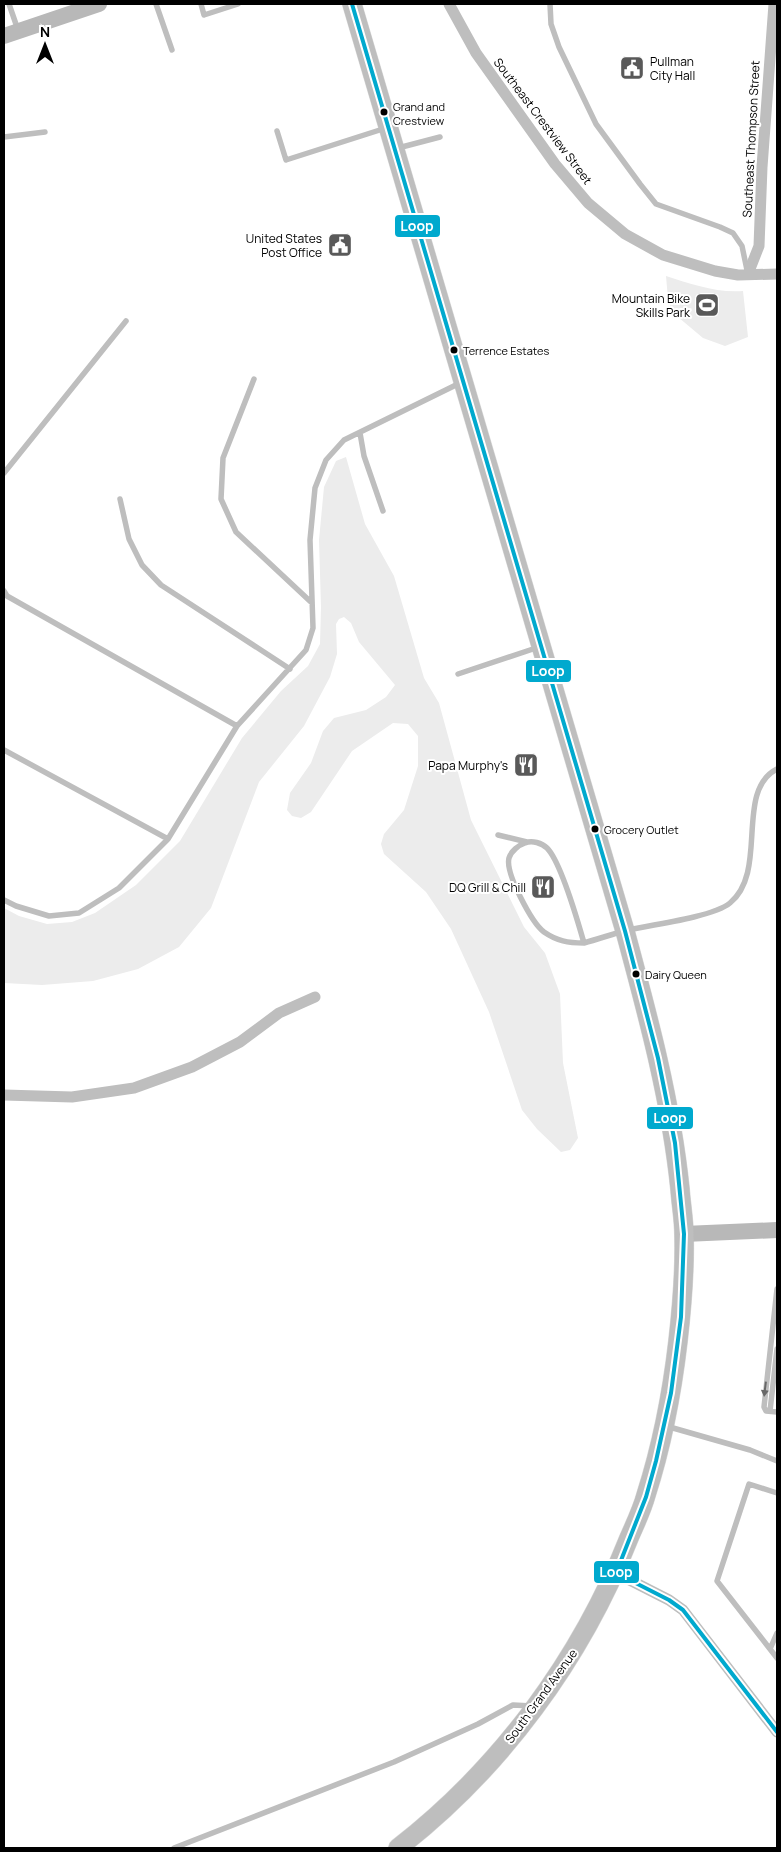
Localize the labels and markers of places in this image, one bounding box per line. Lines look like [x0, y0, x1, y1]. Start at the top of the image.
place label: Pullman City Hall [650, 53, 695, 84]
public building icon: Pullman City Hall [619, 55, 645, 81]
place label: Grand and Crestview [393, 99, 445, 128]
marker: Grand and Crestview [379, 107, 389, 117]
place label: United States Post Office [246, 230, 322, 261]
public building icon: United States Post Office [327, 232, 353, 258]
place label: Mountain Bike Skills Park [612, 290, 691, 321]
sports icon: Mountain Bike Skills Park [694, 292, 720, 318]
place label: Terrence Estates [463, 343, 549, 358]
marker: Terrence Estates [449, 345, 459, 355]
restaurant icon: Papa Murphy's [513, 752, 539, 778]
place label: Papa Murphy's [428, 757, 508, 774]
place label: Grocery Outlet [604, 822, 679, 837]
marker: Grocery Outlet [590, 824, 600, 834]
restaurant icon: DQ Grill & Chill [530, 874, 556, 900]
place label: DQ Grill & Chill [449, 879, 526, 896]
place label: Dairy Queen [645, 967, 707, 982]
marker: Dairy Queen [631, 969, 641, 979]

